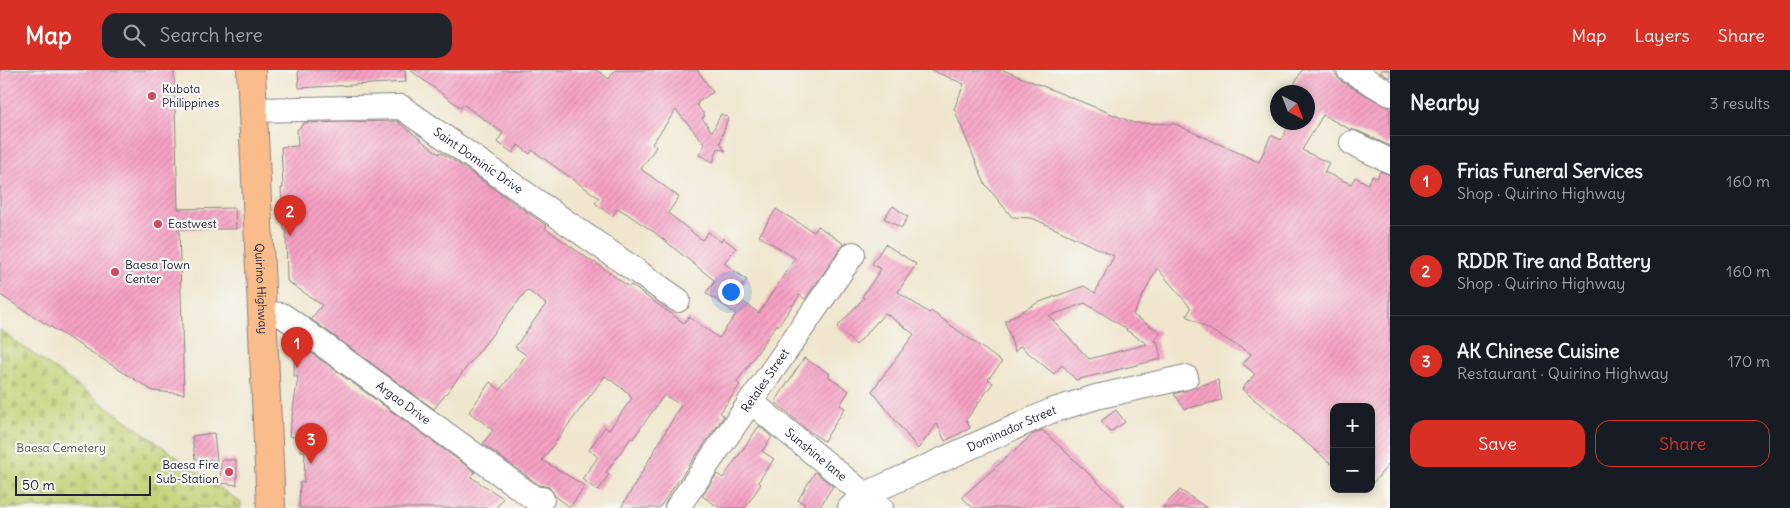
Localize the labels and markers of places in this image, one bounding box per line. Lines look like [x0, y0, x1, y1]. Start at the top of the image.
place label: Kubota Philippines [162, 81, 219, 110]
marker: Kubota Philippines [146, 90, 158, 102]
pin: 2 [274, 195, 306, 236]
place label: Eastwest [168, 216, 217, 231]
marker: Eastwest [152, 218, 164, 230]
place label: Baesa Town Center [125, 257, 190, 286]
marker: Baesa Town Center [109, 266, 121, 278]
pin: 1 [281, 327, 313, 368]
pin: 3 [295, 423, 327, 464]
place label: Baesa Fire Sub-Station [156, 457, 219, 486]
marker: Baesa Fire Sub-Station [223, 466, 235, 478]

